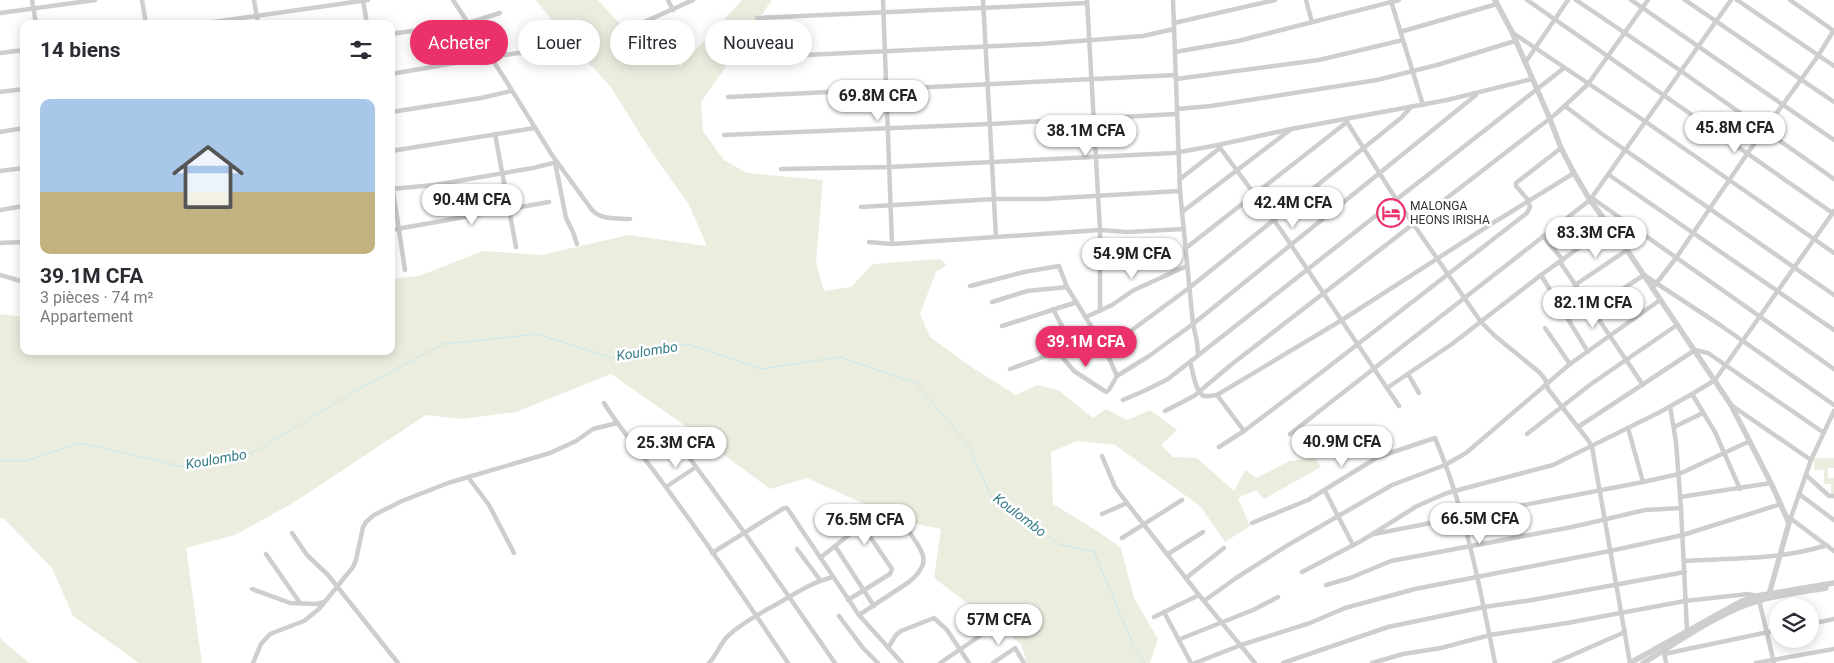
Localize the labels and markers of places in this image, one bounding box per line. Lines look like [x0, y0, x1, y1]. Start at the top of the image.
pin: 69.8M CFA [821, 80, 935, 122]
pin: 45.8M CFA [1678, 112, 1792, 154]
pin: 38.1M CFA [1029, 114, 1143, 157]
pin: 90.4M CFA [415, 184, 529, 226]
pin: 42.4M CFA [1236, 186, 1350, 229]
hotel icon: MALONGA HEONS IRISHA [1376, 198, 1406, 228]
place label: MALONGA HEONS IRISHA [1410, 199, 1490, 227]
pin: 83.3M CFA [1539, 216, 1653, 259]
pin: 54.9M CFA [1075, 238, 1189, 280]
pin: 82.1M CFA [1536, 286, 1650, 329]
pin: 39.1M CFA [1029, 326, 1143, 368]
pin: 25.3M CFA [619, 426, 733, 469]
pin: 40.9M CFA [1285, 426, 1399, 468]
pin: 66.5M CFA [1423, 502, 1537, 545]
pin: 76.5M CFA [808, 504, 922, 546]
pin: 57M CFA [953, 604, 1045, 646]

